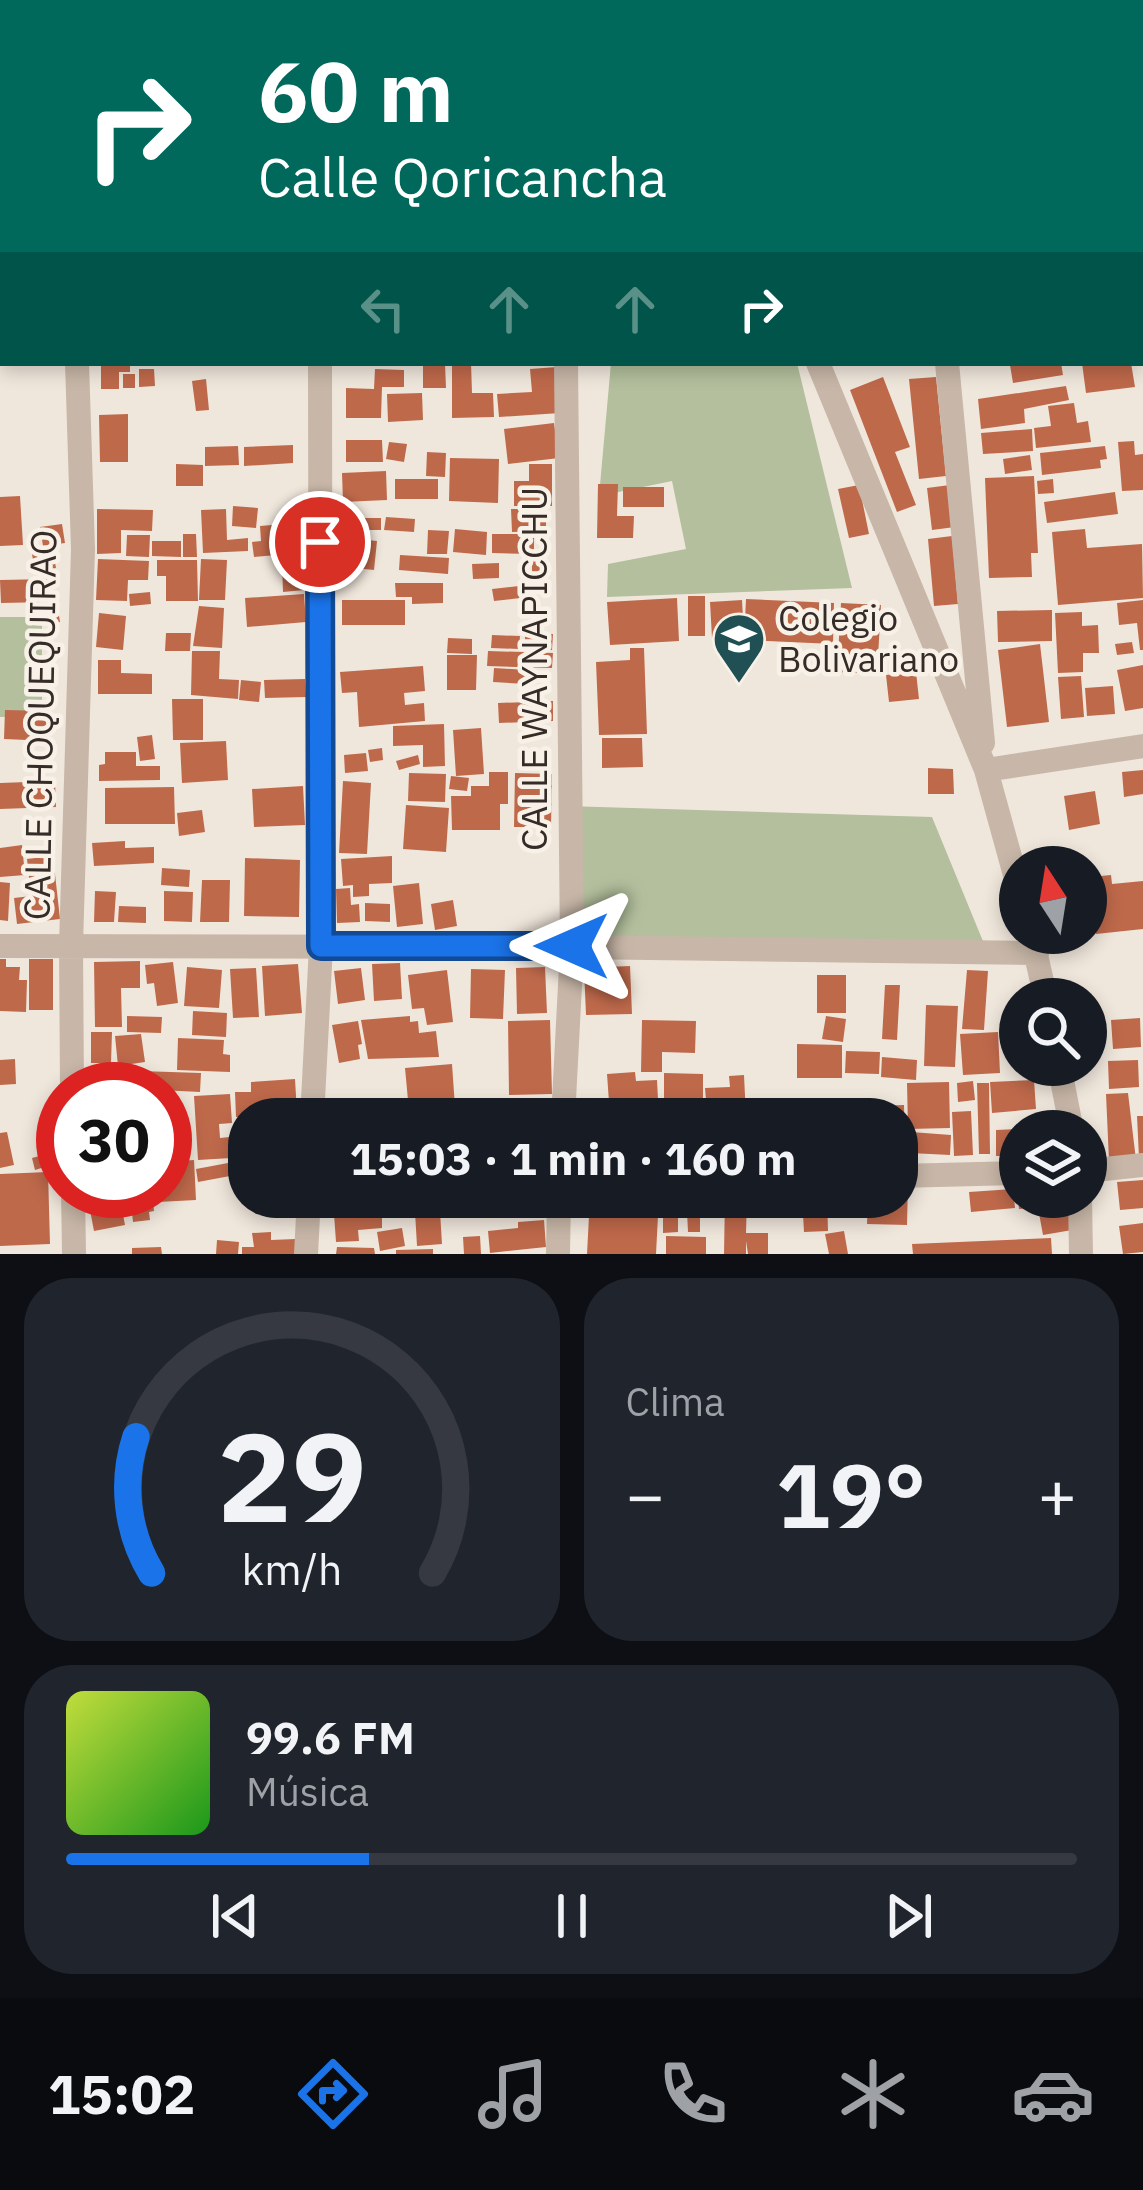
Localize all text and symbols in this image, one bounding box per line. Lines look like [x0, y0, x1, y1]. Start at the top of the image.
text: 60 m [258, 36, 454, 145]
icon: right [60, 48, 216, 204]
text: Calle Qoricancha [258, 142, 667, 212]
icon: left [350, 276, 416, 342]
icon: ahead [476, 276, 542, 342]
icon: ahead [602, 276, 668, 342]
icon: right [728, 276, 794, 342]
street label: CALLE WAYNAPICCHU [510, 487, 557, 851]
pin [269, 491, 371, 593]
icon: arrive [287, 509, 353, 575]
street label: CALLE CHOQUEQUIRAO [13, 529, 66, 921]
place label: Colegio Bolivariano [778, 594, 959, 682]
school or university icon: Colegio Bolivariano [711, 611, 767, 685]
north arrow [999, 846, 1107, 954]
map controls [999, 846, 1107, 1218]
position arrow [509, 883, 635, 1009]
button: search [999, 978, 1107, 1086]
speed limit sign: 30 [36, 1062, 192, 1218]
button: layers [999, 1110, 1107, 1218]
text: 15:03 · 1 min · 160 m [350, 1129, 796, 1187]
text: Clima [626, 1376, 725, 1427]
text: 29 [217, 1394, 367, 1556]
text: 19° [776, 1436, 926, 1553]
text: − [626, 1451, 665, 1537]
text: + [1037, 1451, 1077, 1537]
text: km/h [241, 1540, 342, 1596]
text: 99.6 FM [246, 1708, 415, 1766]
text: Música [246, 1766, 369, 1817]
icon: previous [202, 1883, 268, 1949]
icon: pause [539, 1883, 605, 1949]
icon: next [876, 1883, 942, 1949]
icon: directions [291, 2052, 375, 2136]
icon: music [471, 2052, 555, 2136]
icon: phone [651, 2052, 735, 2136]
icon: climate [831, 2052, 915, 2136]
icon: car [1011, 2052, 1095, 2136]
text: 15:02 [48, 2059, 195, 2129]

